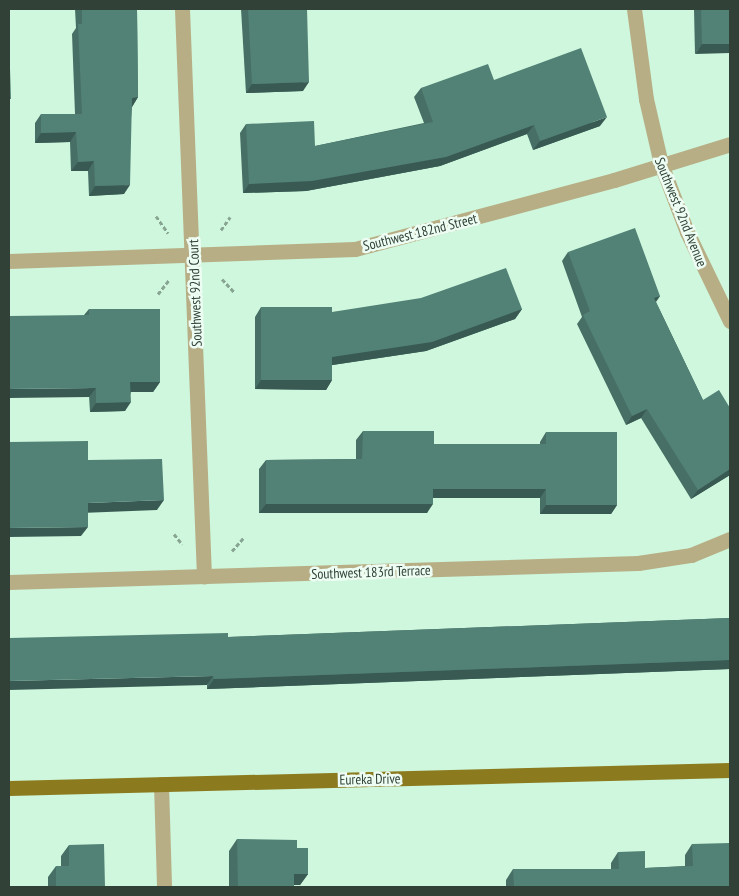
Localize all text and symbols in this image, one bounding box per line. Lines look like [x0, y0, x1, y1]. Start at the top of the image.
street label: Southwest 92nd Avenue [651, 155, 711, 269]
street label: Southwest 182nd Street [361, 210, 479, 254]
street label: Southwest 92nd Court [185, 239, 205, 347]
street label: Southwest 183rd Terrace [311, 562, 431, 582]
street label: Eureka Drive [339, 770, 401, 788]

